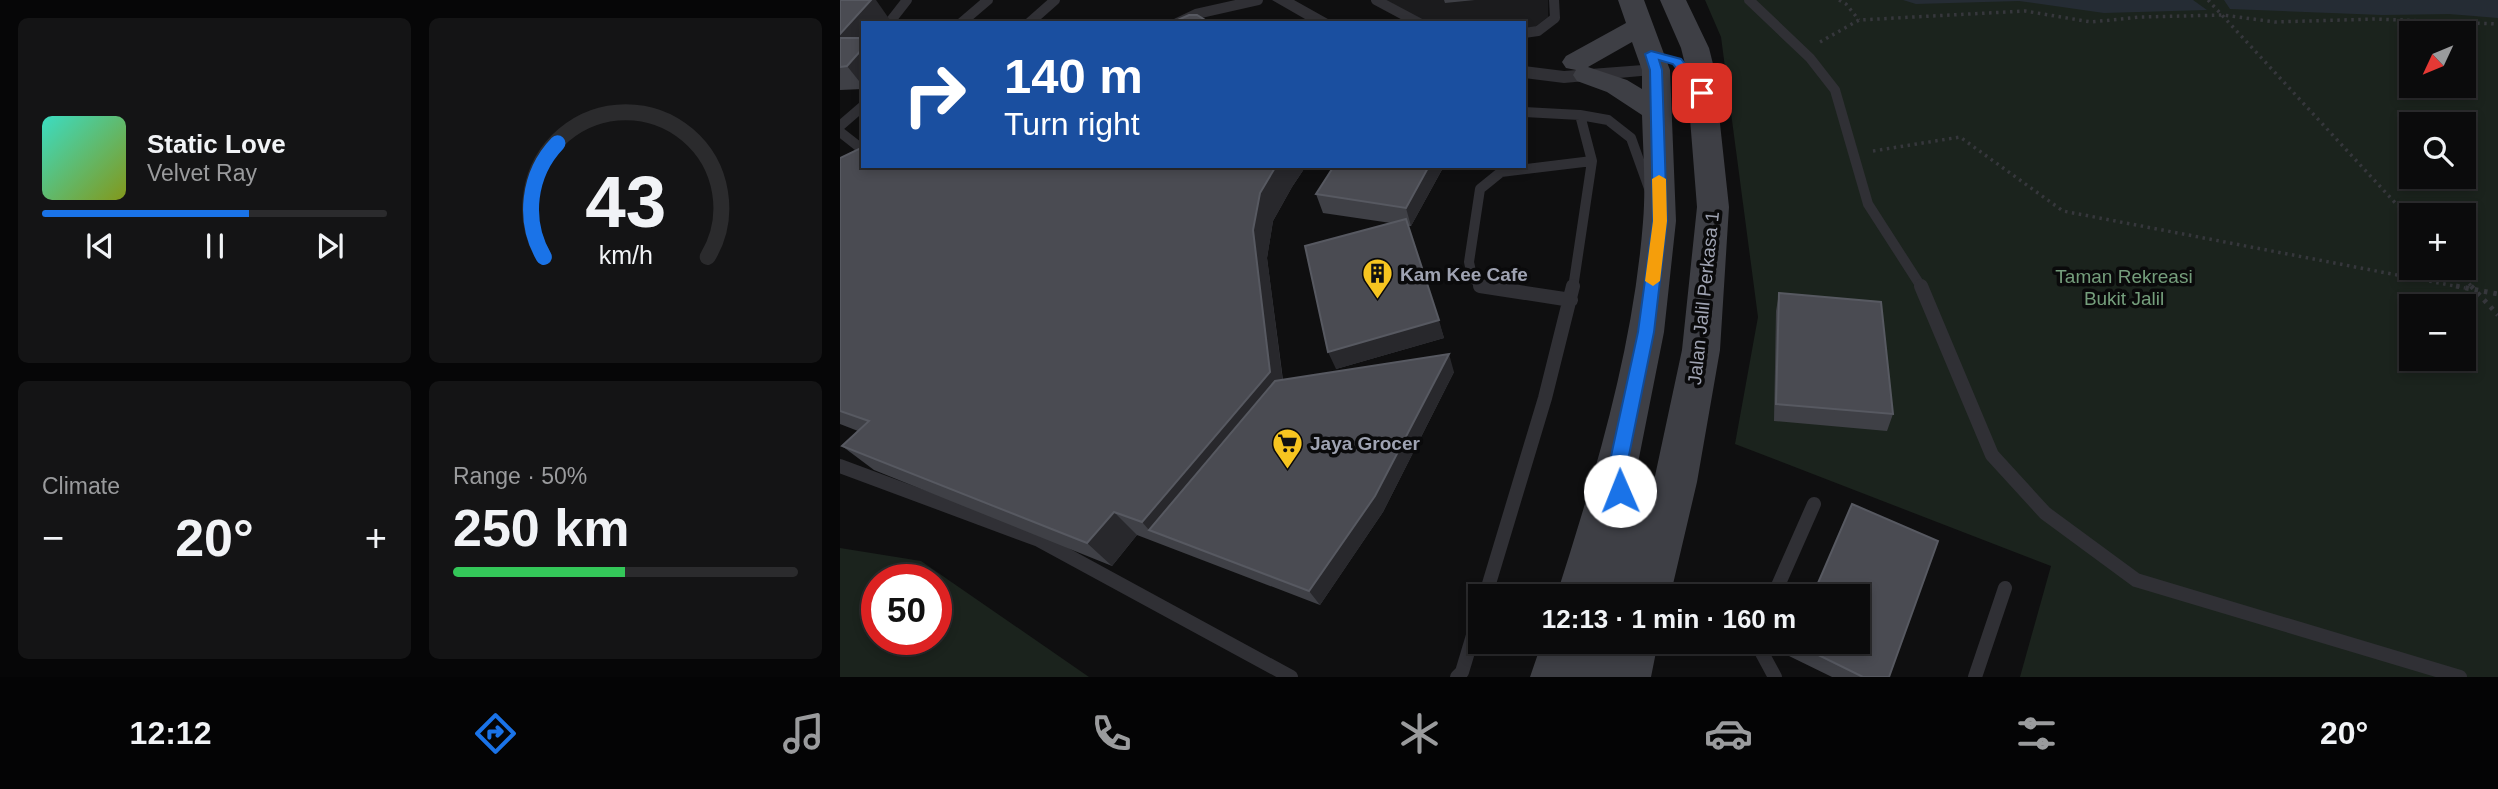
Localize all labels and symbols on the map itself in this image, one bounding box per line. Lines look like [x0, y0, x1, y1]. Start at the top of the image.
north arrow [2399, 21, 2476, 98]
pin [1672, 63, 1732, 123]
street label: Jalan Jalil Perkasa 1 [1684, 210, 1723, 386]
building icon: Kam Kee Cafe [1360, 257, 1394, 301]
place label: Kam Kee Cafe [1400, 264, 1528, 285]
park label: Taman Rekreasi Bukit Jalil [2055, 266, 2193, 309]
supermarket icon: Jaya Grocer [1270, 426, 1304, 470]
place label: Jaya Grocer [1310, 433, 1420, 454]
position arrow [1583, 454, 1657, 528]
speed limit sign: 50 [861, 564, 952, 655]

